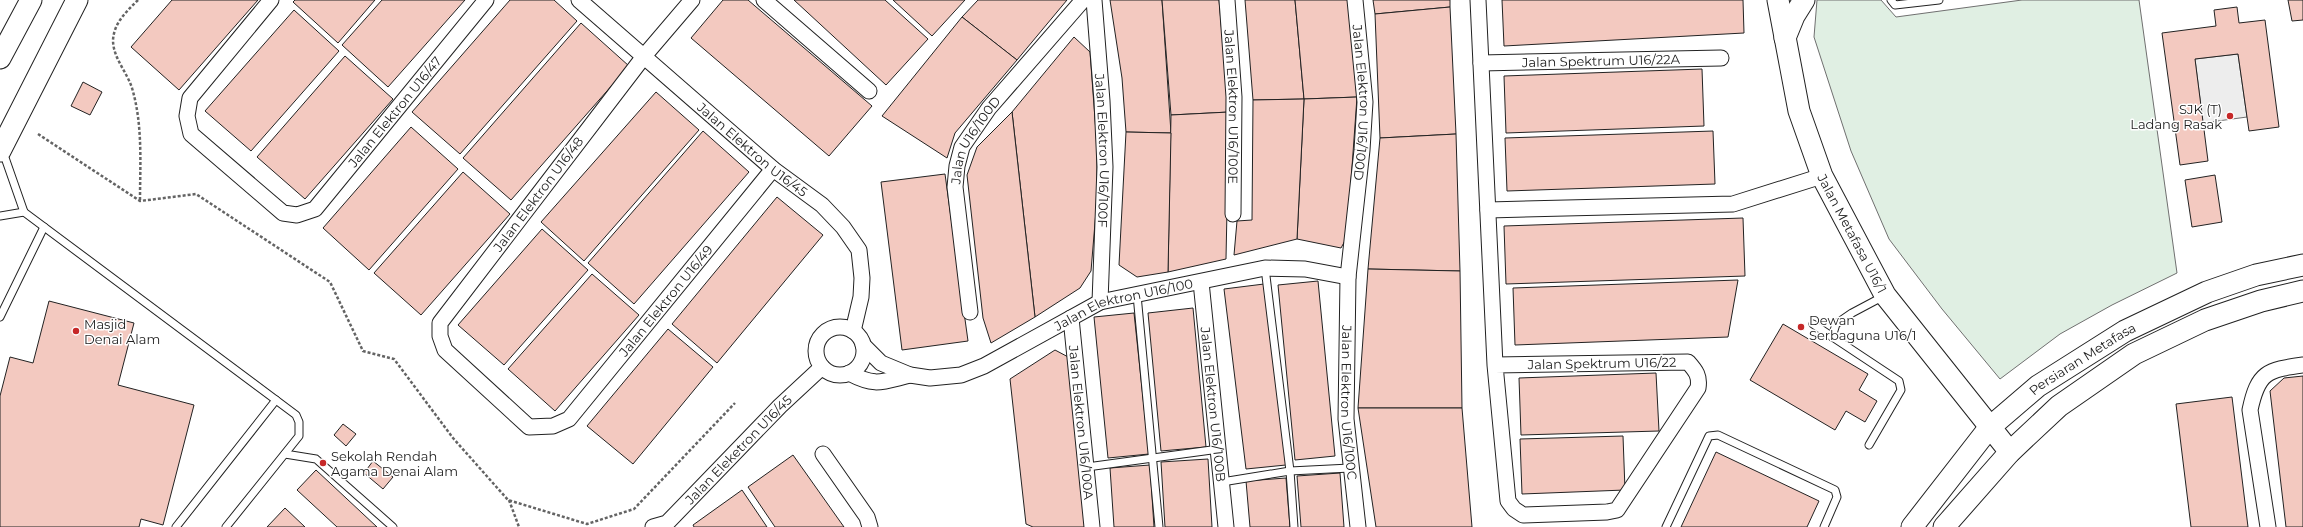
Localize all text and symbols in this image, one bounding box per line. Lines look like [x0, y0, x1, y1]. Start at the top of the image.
street label: Jalan Elektron U16/100D [1349, 23, 1373, 182]
street label: Jalan Elektron U16/100E [1221, 28, 1242, 184]
street label: Jalan Spektrum U16/22A [1521, 51, 1681, 70]
street label: Jalan Elektron U16/47 [344, 53, 445, 171]
street label: Jalan Elektron U16/100F [1092, 72, 1113, 228]
street label: Jalan U16/100D [947, 93, 1004, 186]
street label: Jalan Elektron U16/45 [693, 98, 811, 200]
place label: SJK (T) Ladang Rasak [2130, 101, 2222, 132]
marker: SJK (T) Ladang Rasak [2225, 111, 2235, 121]
street label: Jalan Elektron U16/48 [489, 133, 586, 255]
street label: Jalan Metafasa U16/1 [1814, 170, 1891, 296]
street label: Jalan Elektron U16/49 [615, 242, 716, 360]
street label: Jalan Elektron U16/100 [1050, 275, 1194, 334]
place label: Dewan Serbaguna U16/1 [1809, 312, 1916, 343]
place label: Masjid Denai Alam [84, 316, 160, 347]
street label: Persiaran Metafasa [2026, 319, 2138, 398]
marker: Dewan Serbaguna U16/1 [1796, 322, 1806, 332]
street label: Jalan Elektron U16/100C [1338, 324, 1361, 481]
street label: Jalan Elektron U16/100B [1198, 325, 1229, 483]
marker: Masjid Denai Alam [71, 326, 81, 336]
street label: Jalan Elektron U16/100A [1066, 344, 1097, 501]
street label: Jalan Spektrum U16/22 [1527, 354, 1676, 372]
street label: Jalan Eleketron U16/45 [681, 391, 795, 508]
place label: Sekolah Rendah Agama Denai Alam [331, 448, 458, 479]
marker: Sekolah Rendah Agama Denai Alam [318, 458, 328, 468]

